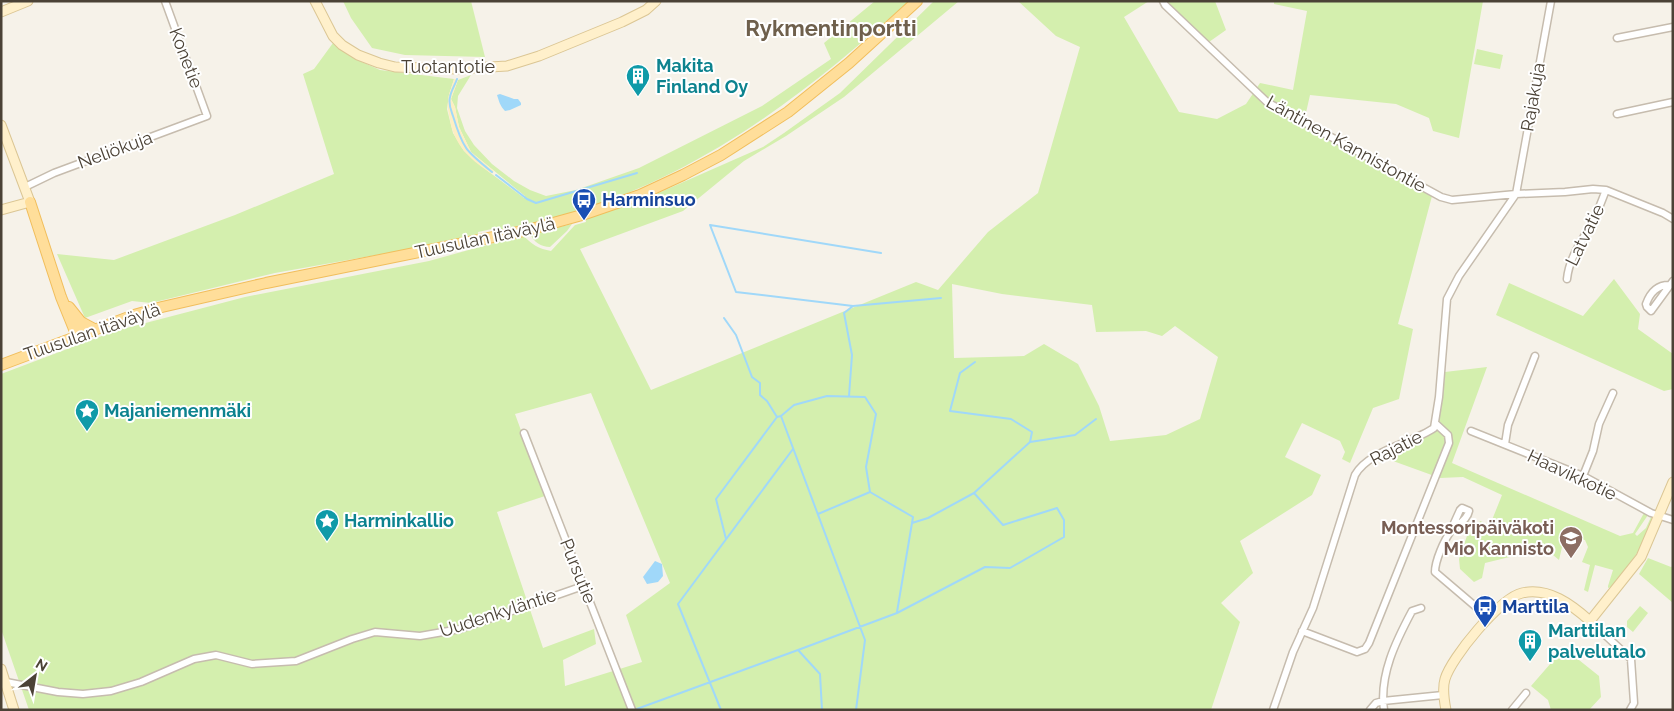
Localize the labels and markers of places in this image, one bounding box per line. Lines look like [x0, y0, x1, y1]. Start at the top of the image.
place label: Makita Finland Oy [656, 55, 748, 97]
building icon: Makita Finland Oy [625, 63, 651, 97]
bus stop icon: Harminsuo [571, 187, 597, 221]
place label: Harminsuo [602, 189, 696, 210]
place icon: Majaniemenmäki [74, 398, 100, 432]
place label: Majaniemenmäki [104, 400, 251, 421]
place icon: Harminkallio [314, 508, 340, 542]
place label: Harminkallio [344, 510, 454, 531]
place label: Montessoripäiväkoti Mio Kannisto [1381, 517, 1554, 559]
school or university icon: Montessoripäiväkoti Mio Kannisto [1558, 525, 1584, 559]
bus stop icon: Marttila [1472, 594, 1498, 628]
place label: Marttila [1502, 596, 1569, 617]
place label: Marttilan palvelutalo [1548, 620, 1646, 662]
building icon: Marttilan palvelutalo [1517, 628, 1543, 662]

